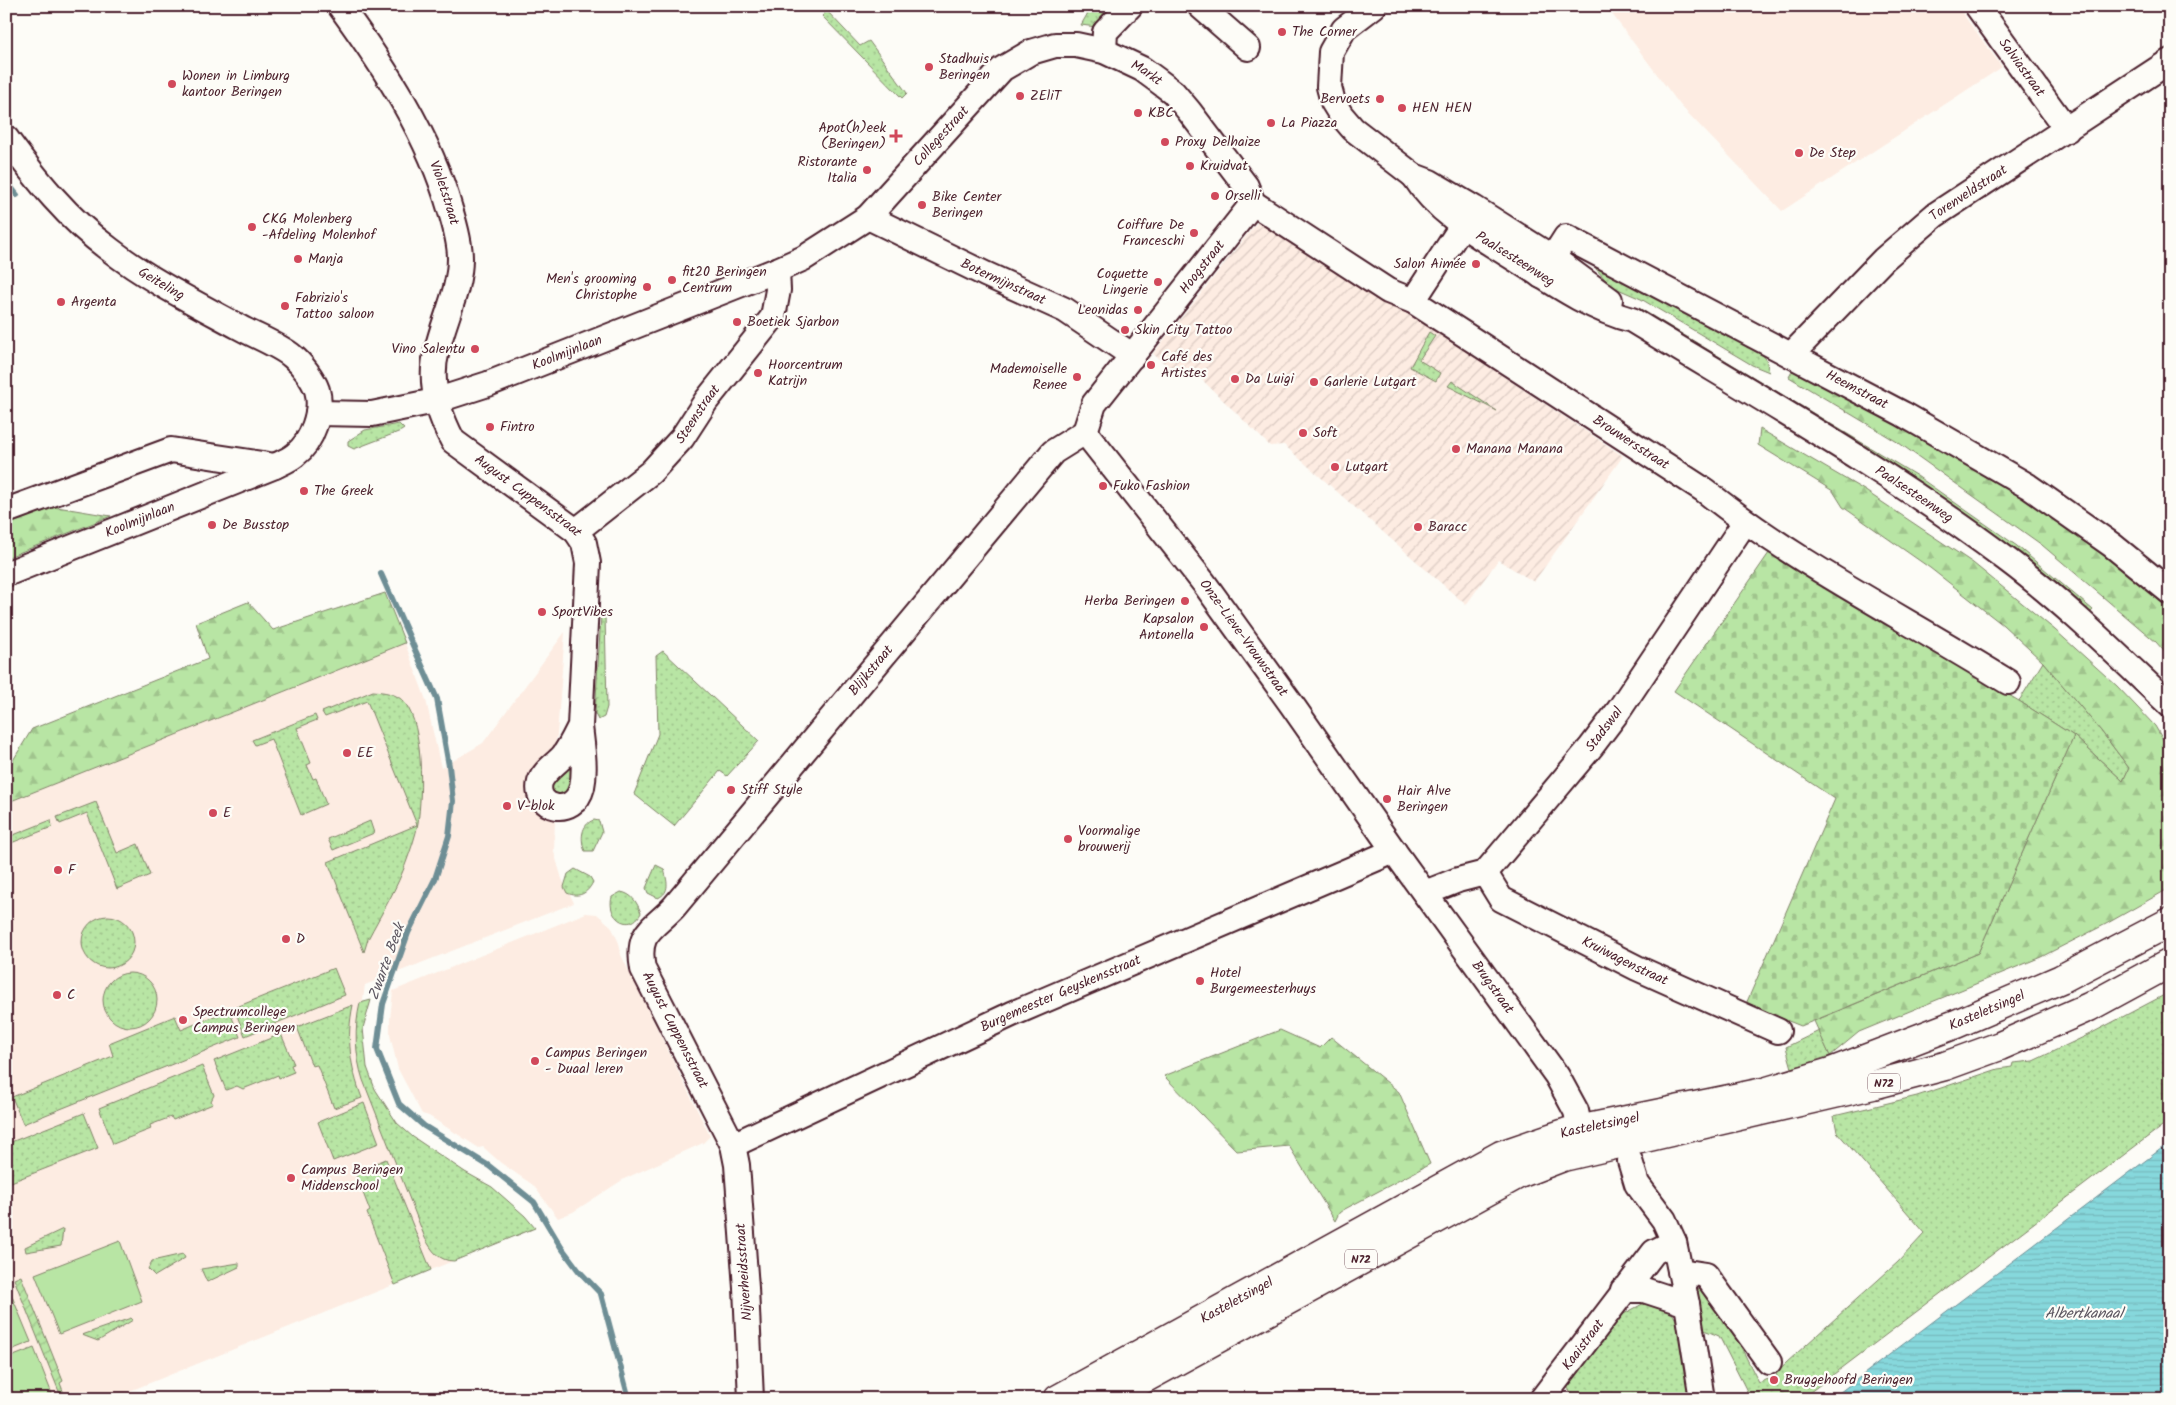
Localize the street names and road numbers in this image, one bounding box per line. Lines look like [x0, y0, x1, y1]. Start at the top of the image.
street label: Salviastraat [1993, 34, 2051, 102]
street label: Markt [1127, 54, 1168, 92]
street label: Collegestraat [908, 101, 975, 172]
street label: Violetstraat [423, 157, 465, 228]
street label: Torenveldstraat [1924, 159, 2012, 226]
street label: Paalsesteenweg [1471, 226, 1559, 293]
street label: Hoogstraat [1174, 235, 1231, 299]
street label: Botermijnstraat [957, 253, 1050, 311]
street label: Geiteling [134, 261, 189, 306]
street label: Koolmijnlaan [529, 329, 606, 377]
street label: Heemstraat [1822, 364, 1893, 416]
street label: Steenstraat [670, 379, 726, 449]
street label: Brouwersstraat [1588, 409, 1674, 476]
street label: August Cuppensstraat [470, 449, 588, 541]
street label: Paalsesteenweg [1870, 460, 1958, 529]
street label: Koolmijnlaan [102, 496, 178, 544]
street label: Onze-Lieve-Vrouwstraat [1194, 575, 1294, 702]
street label: Blijkstraat [843, 640, 899, 701]
street label: Stadswal [1580, 702, 1629, 757]
street label: Kruiwagenstraat [1578, 931, 1672, 992]
street label: Burgemeester Geyskensstraat [977, 949, 1145, 1038]
street label: Brugstraat [1466, 956, 1520, 1019]
street label: August Cuppensstraat [636, 968, 714, 1093]
street label: Kasteletsingel [1946, 985, 2029, 1037]
road number: N72 [1868, 1074, 1900, 1092]
street label: Kasteletsingel [1557, 1107, 1642, 1145]
street label: Nijverheidsstraat [730, 1222, 758, 1322]
road number: N72 [1345, 1250, 1377, 1268]
street label: Kasteletsingel [1196, 1271, 1278, 1330]
street label: Kaaistraat [1556, 1314, 1610, 1375]

